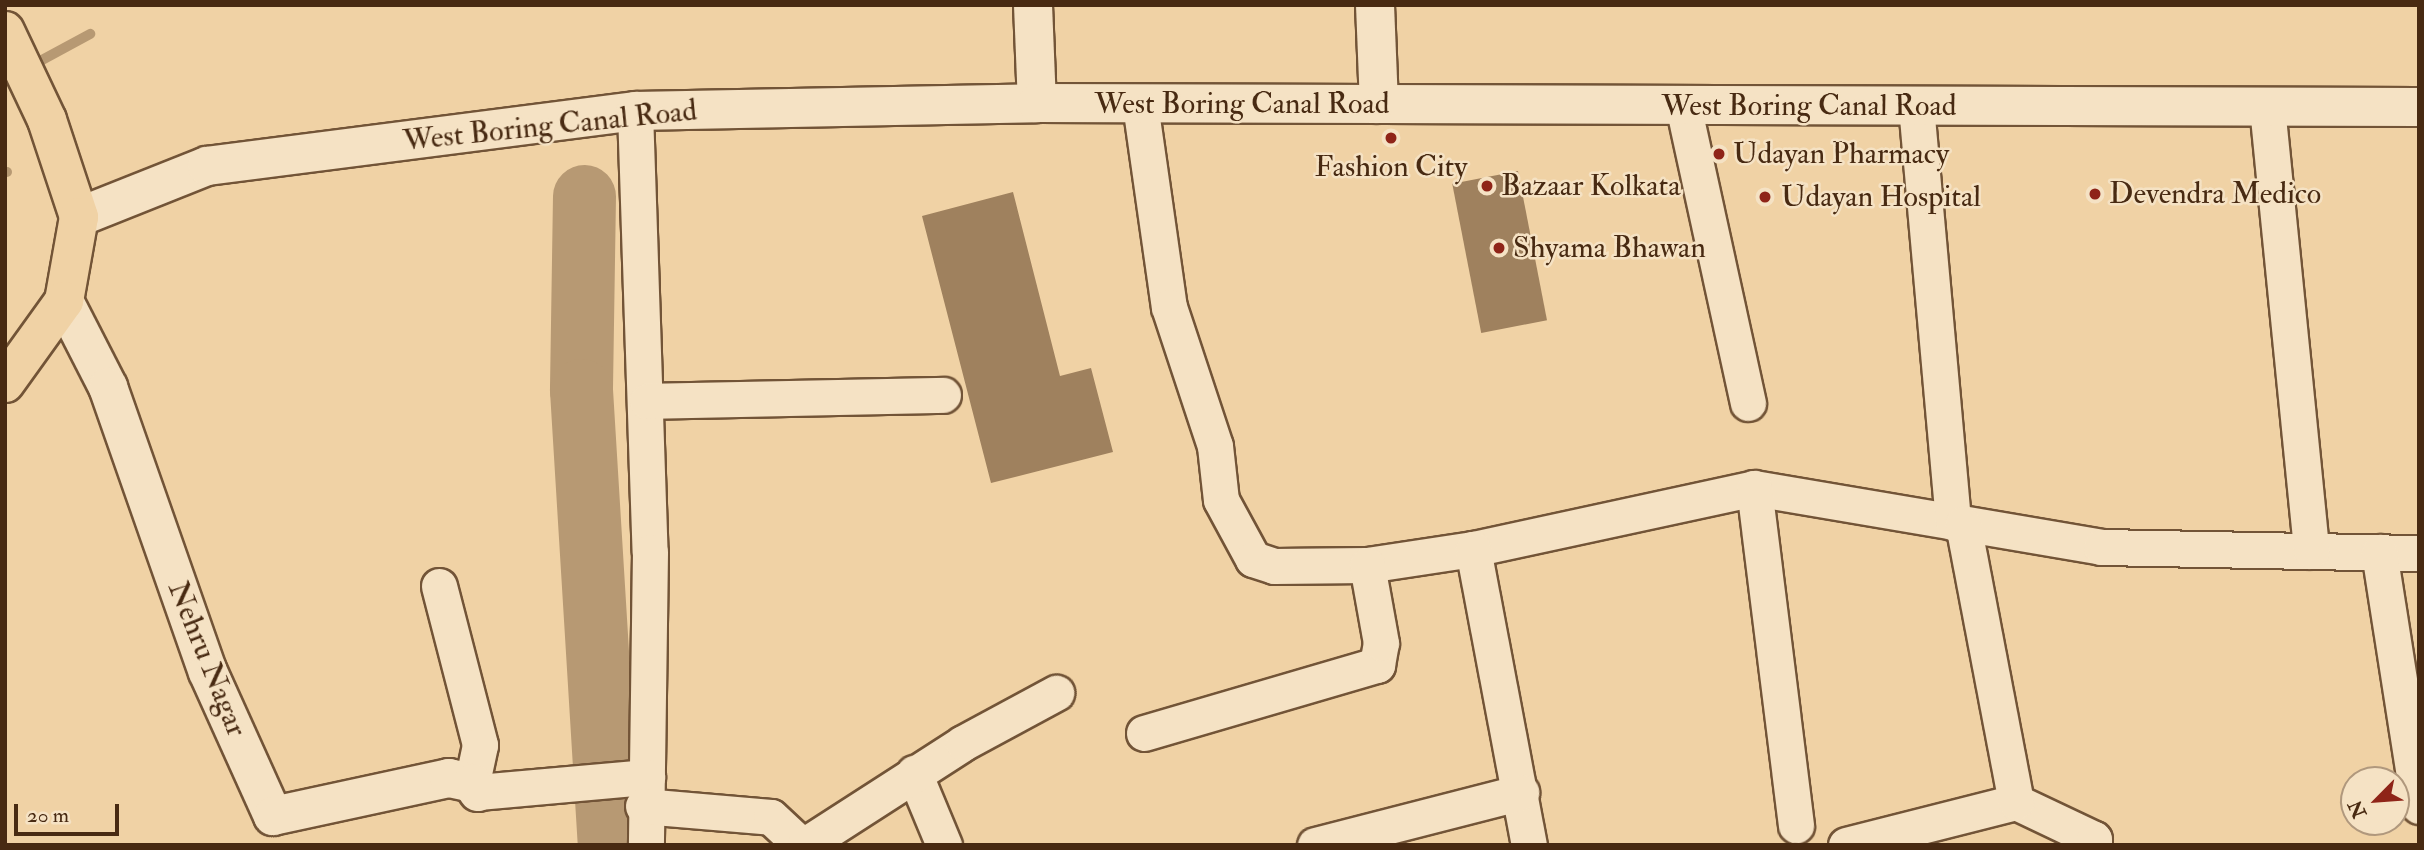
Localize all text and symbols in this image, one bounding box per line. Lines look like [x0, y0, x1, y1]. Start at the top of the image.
street label: West Boring Canal Road [1094, 86, 1390, 122]
street label: West Boring Canal Road [1661, 88, 1957, 124]
street label: West Boring Canal Road [401, 93, 699, 159]
marker: Fashion City [1383, 130, 1399, 146]
place label: Udayan Pharmacy [1733, 136, 1949, 172]
marker: Udayan Pharmacy [1711, 146, 1727, 162]
place label: Fashion City [1315, 149, 1467, 185]
place label: Bazaar Kolkata [1501, 168, 1681, 204]
place label: Devendra Medico [2109, 176, 2321, 212]
marker: Bazaar Kolkata [1479, 178, 1495, 194]
place label: Udayan Hospital [1781, 179, 1981, 215]
marker: Devendra Medico [2087, 186, 2103, 202]
marker: Udayan Hospital [1755, 187, 1775, 207]
place label: Shyama Bhawan [1513, 230, 1706, 266]
marker: Shyama Bhawan [1491, 240, 1507, 256]
street label: Nehru Nagar [160, 576, 254, 742]
north arrow [2340, 766, 2410, 836]
scale bar [18, 790, 122, 834]
text: N [2343, 796, 2372, 822]
text: 20 m [27, 802, 69, 829]

